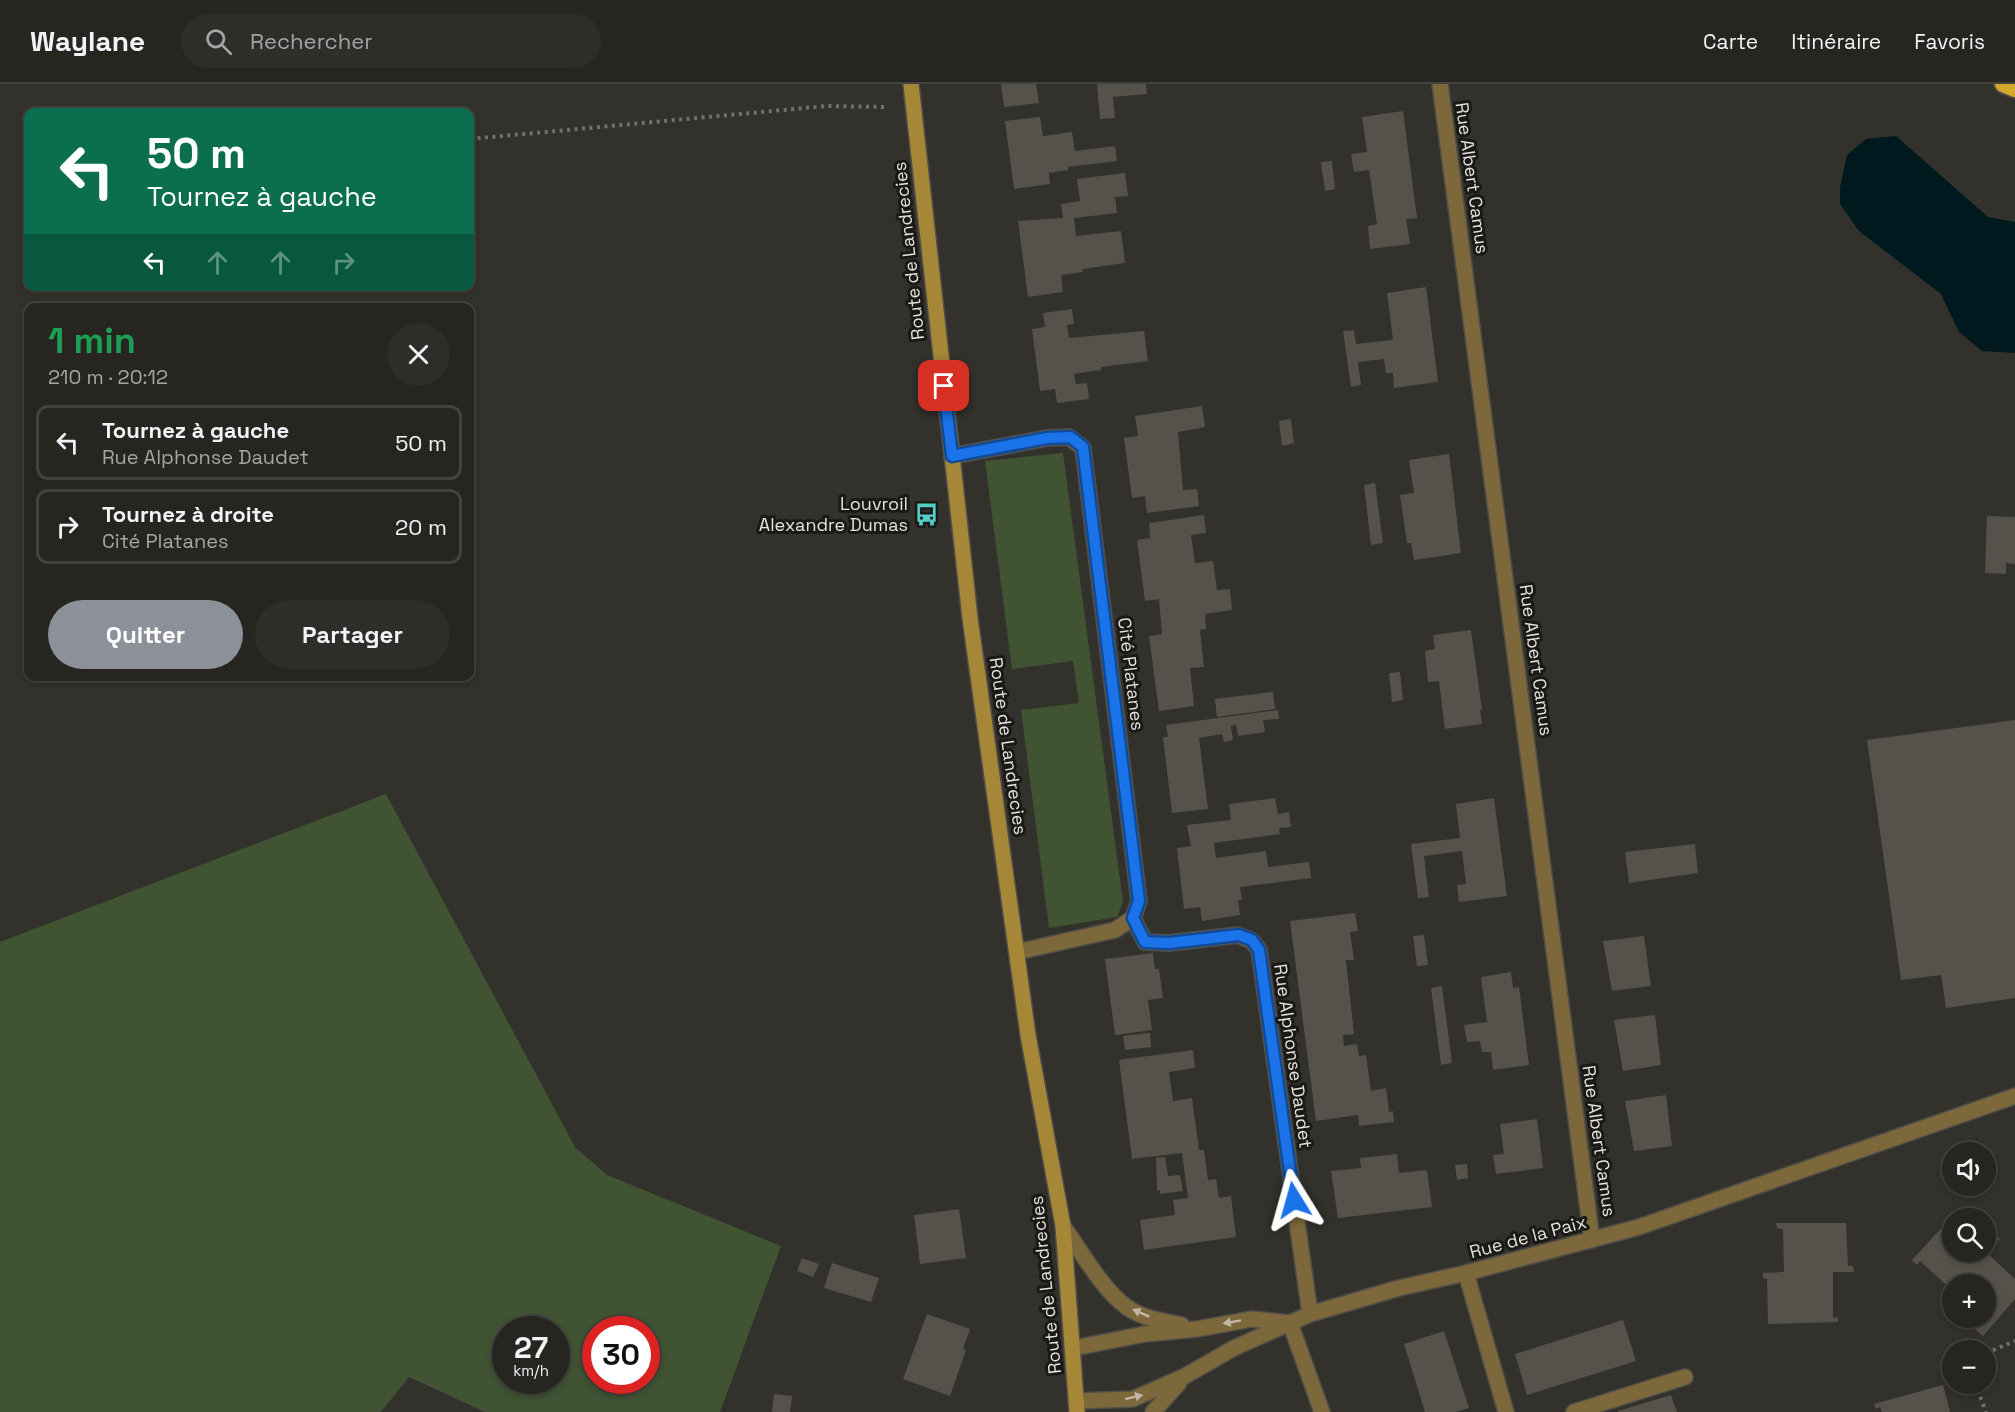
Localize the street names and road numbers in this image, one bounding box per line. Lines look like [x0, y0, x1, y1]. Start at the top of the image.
street label: Rue Albert Camus [1450, 101, 1495, 255]
street label: Route de Landrecies [888, 161, 929, 341]
street label: Rue Albert Camus [1514, 583, 1559, 737]
street label: Cité Platanes [1113, 616, 1150, 732]
street label: Route de Landrecies [985, 656, 1032, 836]
street label: Rue Alphonse Daudet [1269, 962, 1318, 1150]
street label: Rue Albert Camus [1577, 1064, 1622, 1218]
street label: Route de Landrecies [1025, 1195, 1066, 1375]
street label: Rue de la Paix [1467, 1210, 1589, 1263]

